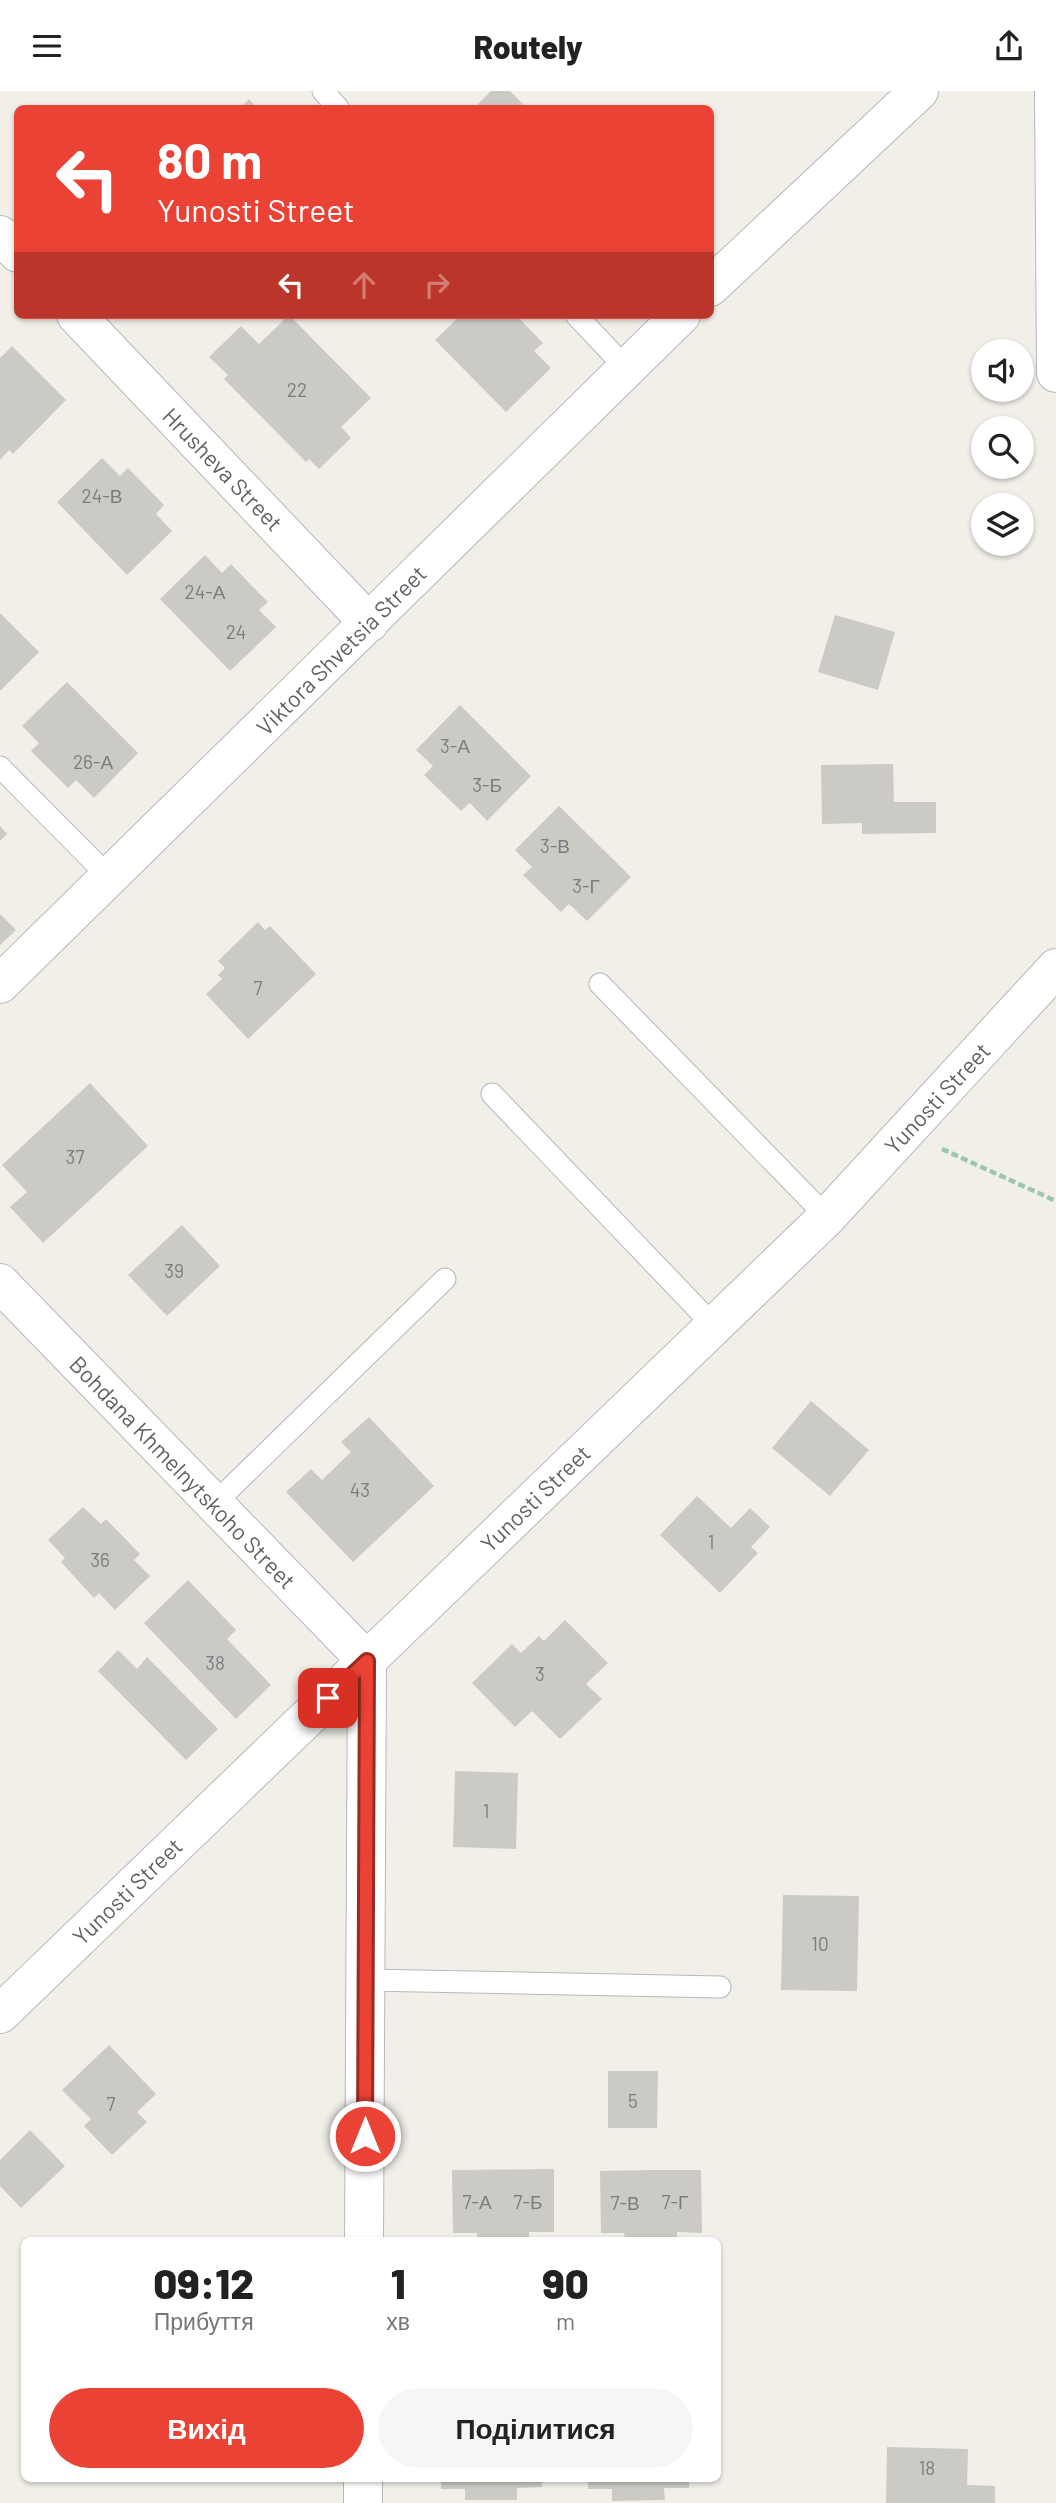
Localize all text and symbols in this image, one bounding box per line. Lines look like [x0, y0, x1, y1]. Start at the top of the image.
icon: menu [28, 27, 66, 65]
text: Routely [473, 27, 583, 65]
icon: share [990, 27, 1028, 65]
text: 80 m [157, 130, 262, 189]
icon: left [42, 133, 133, 224]
text: Yunosti Street [157, 190, 355, 228]
icon: left [272, 266, 310, 304]
icon: ahead [345, 266, 383, 304]
icon: right [418, 266, 456, 304]
map controls [971, 339, 1034, 556]
button: sound [971, 339, 1034, 402]
house number: 22 [287, 378, 307, 401]
street label: Hrusheva Street [157, 401, 289, 537]
button: search [971, 416, 1034, 479]
house number: 24-В [82, 484, 122, 507]
button: layers [971, 493, 1034, 556]
street label: Viktora Shvetsia Street [250, 559, 432, 741]
house number: 24-А [185, 580, 226, 603]
house number: 24 [226, 620, 246, 643]
house number: 3-А [440, 734, 470, 757]
house number: 26-А [73, 750, 113, 773]
house number: 3-Б [472, 773, 502, 796]
house number: 3-В [540, 834, 570, 857]
house number: 3-Г [572, 874, 600, 897]
house number: 7 [254, 976, 263, 999]
street label: Yunosti Street [878, 1036, 996, 1160]
house number: 37 [66, 1145, 84, 1168]
house number: 39 [164, 1259, 184, 1282]
street label: Bohdana Khmelnytskoho Street [64, 1350, 302, 1594]
street label: Yunosti Street [474, 1439, 596, 1557]
house number: 43 [350, 1478, 370, 1501]
house number: 1 [708, 1530, 714, 1553]
house number: 36 [90, 1548, 110, 1571]
house number: 38 [205, 1651, 225, 1674]
house number: 3 [535, 1662, 545, 1685]
pin [298, 1668, 358, 1728]
icon: arrive [309, 1679, 347, 1717]
house number: 1 [483, 1799, 489, 1822]
street label: Yunosti Street [66, 1832, 188, 1950]
house number: 10 [811, 1932, 829, 1955]
house number: 5 [628, 2089, 638, 2112]
house number: 7 [107, 2092, 116, 2115]
position arrow [328, 2099, 402, 2173]
house number: 7-А [462, 2190, 492, 2213]
house number: 7-Б [514, 2190, 542, 2213]
house number: 7-Г [662, 2190, 688, 2213]
house number: 7-В [610, 2191, 640, 2214]
text: 09:12 [153, 2257, 254, 2307]
text: 1 [391, 2257, 406, 2307]
text: 90 [542, 2257, 589, 2307]
text: Прибуття [154, 2307, 254, 2335]
text: хв [386, 2307, 410, 2335]
text: m [556, 2307, 575, 2335]
button: Вихід [49, 2388, 364, 2468]
button: Поділитися [378, 2388, 693, 2468]
house number: 18 [919, 2456, 935, 2479]

